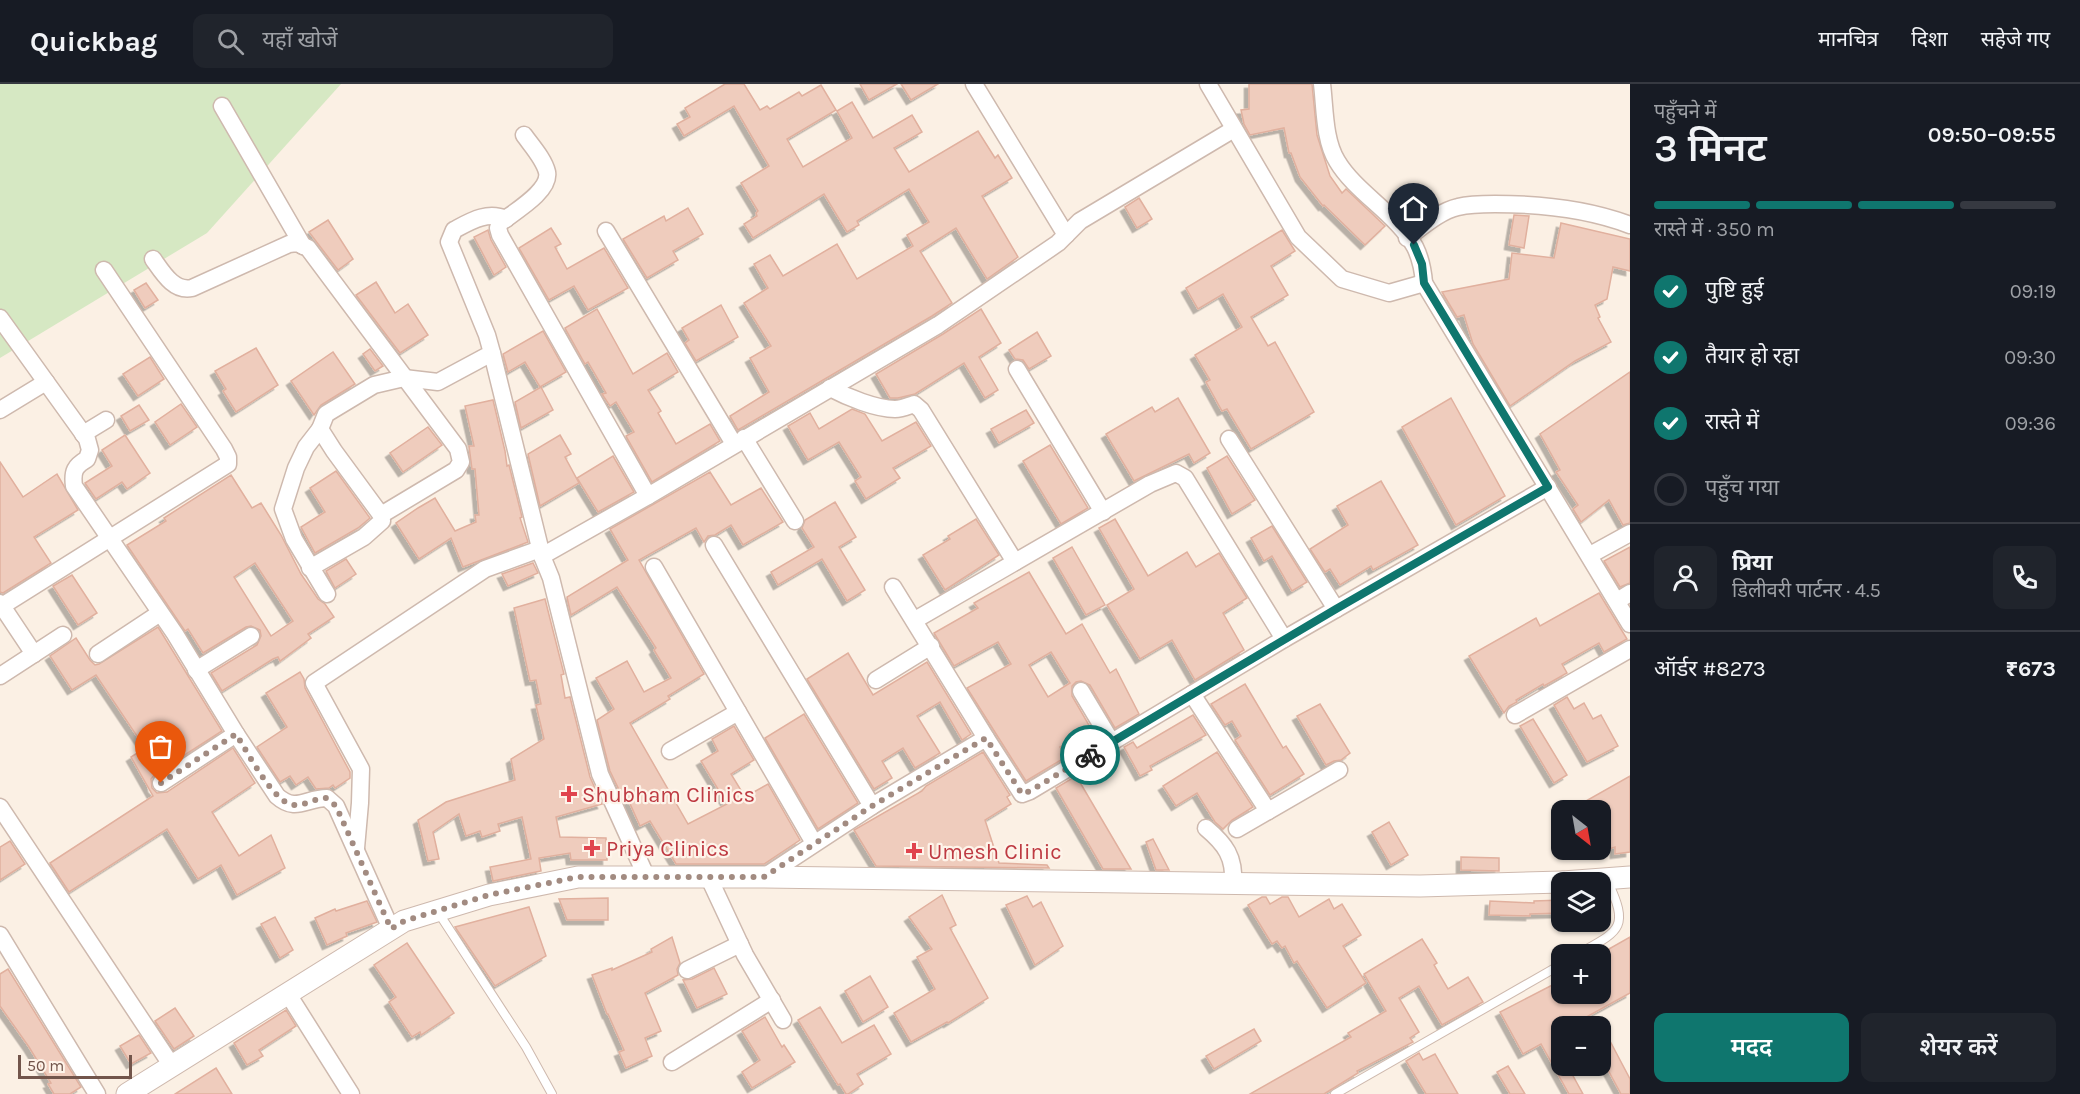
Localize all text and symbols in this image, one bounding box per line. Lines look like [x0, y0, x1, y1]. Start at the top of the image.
search box [193, 14, 613, 68]
text: Quickbag [30, 25, 157, 58]
icon: search [214, 25, 247, 58]
text: यहाँ खोजें [262, 27, 338, 53]
text: मानचित्र [1818, 27, 1878, 51]
text: दिशा [1911, 27, 1948, 51]
text: सहेजे गए [1981, 27, 2050, 51]
text: पहुँचने में [1654, 100, 1717, 123]
text: 09:50–09:55 [1928, 122, 2056, 148]
text: 3 मिनट [1654, 125, 1767, 171]
pin [1388, 183, 1439, 245]
icon: home [1397, 192, 1430, 225]
text: रास्ते में · 350 m [1654, 218, 1775, 241]
icon: check [1654, 275, 1687, 308]
text: पुष्टि हुई [1705, 277, 1764, 303]
text: 09:19 [2010, 280, 2056, 303]
icon: check [1654, 341, 1687, 374]
text: तैयार हो रहा [1705, 343, 1799, 369]
text: 09:30 [2004, 346, 2056, 369]
icon: check [1654, 407, 1687, 440]
text: रास्ते में [1705, 409, 1759, 435]
text: 09:36 [2005, 412, 2056, 435]
text: पहुँच गया [1705, 475, 1779, 501]
button: person [1654, 546, 1717, 609]
button: phone [1993, 546, 2056, 609]
text: प्रिया [1732, 550, 1772, 576]
text: डिलीवरी पार्टनर · 4.5 [1732, 579, 1881, 602]
text: ऑर्डर #8273 [1654, 656, 1766, 682]
text: ₹673 [2005, 656, 2056, 682]
pin [135, 721, 186, 783]
courier [1060, 725, 1120, 785]
icon: bag [144, 730, 177, 763]
icon: bike [1074, 739, 1107, 772]
place label: Shubham Clinics [582, 782, 755, 808]
marker: Shubham Clinics [560, 785, 578, 803]
north arrow [1551, 800, 1611, 860]
map controls [1551, 800, 1611, 1076]
place label: Priya Clinics [606, 836, 729, 862]
marker: Priya Clinics [583, 839, 601, 857]
place label: Umesh Clinic [928, 839, 1062, 865]
marker: Umesh Clinic [905, 842, 923, 860]
button: layers [1551, 872, 1611, 932]
button: + [1551, 944, 1611, 1004]
button: मदद [1654, 1013, 1849, 1082]
button: शेयर करें [1861, 1013, 2056, 1082]
button: − [1551, 1016, 1611, 1076]
scale bar [18, 1052, 132, 1080]
text: 50 m [27, 1056, 64, 1075]

